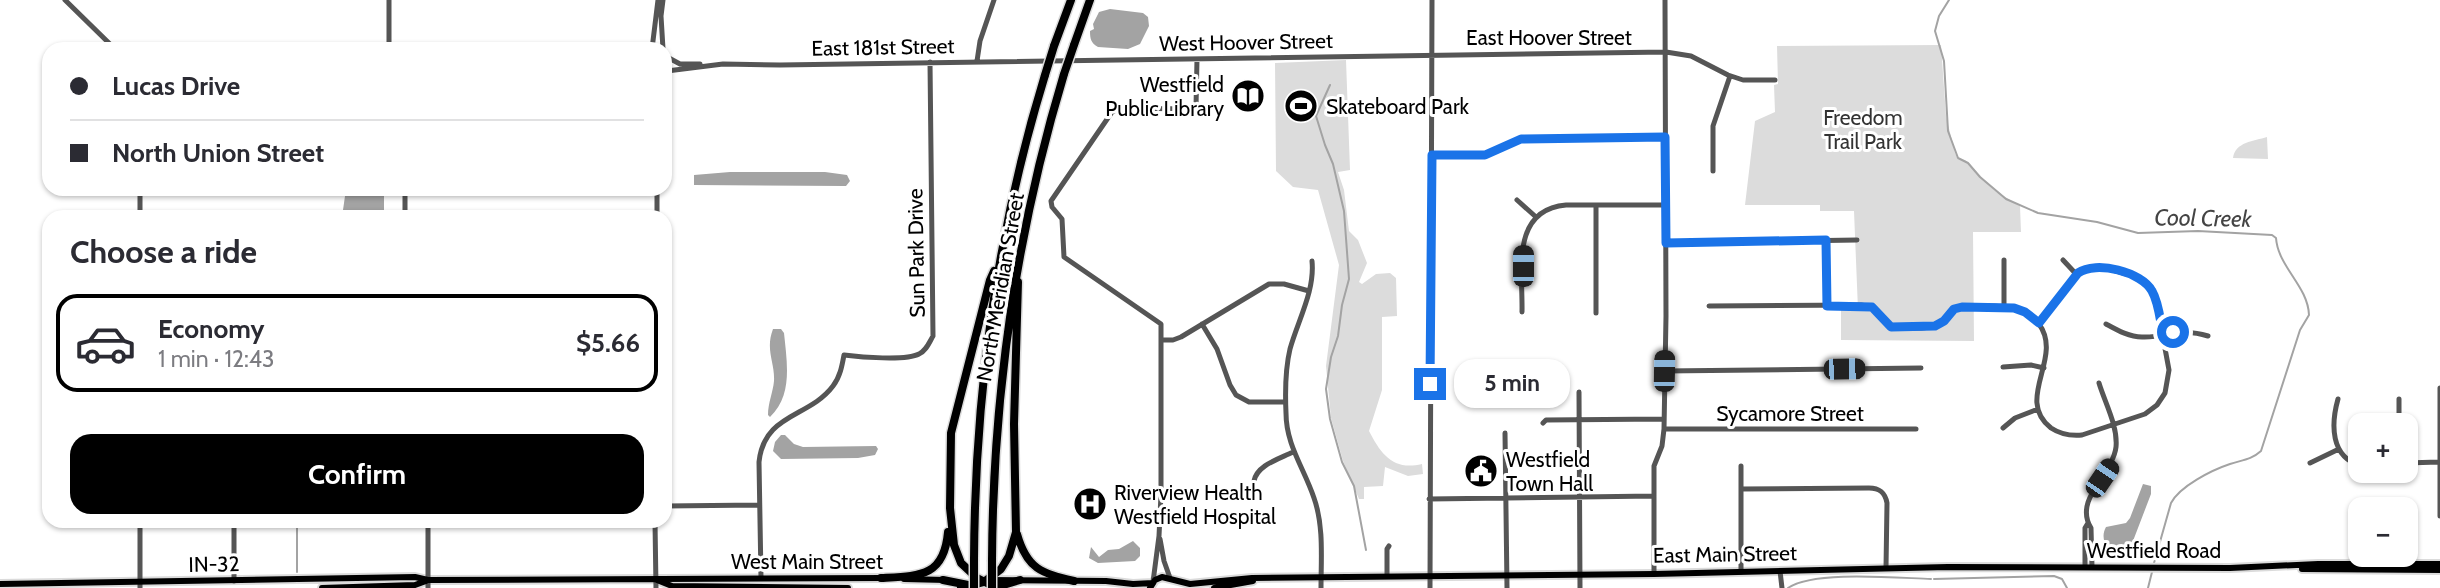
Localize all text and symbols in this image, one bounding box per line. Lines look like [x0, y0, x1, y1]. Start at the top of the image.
street label: East Hoover Street [1466, 25, 1632, 50]
street label: West Hoover Street [1159, 28, 1333, 56]
street label: East 181st Street [811, 33, 955, 61]
text: Lucas Drive [112, 70, 240, 102]
place label: Westfield Public Library [1105, 72, 1224, 121]
library icon: Westfield Public Library [1229, 77, 1267, 115]
sports icon: Skateboard Park [1282, 87, 1320, 125]
place label: Skateboard Park [1326, 94, 1470, 119]
park label: Freedom Trail Park [1823, 105, 1903, 154]
text: North Union Street [112, 137, 324, 169]
street label: Sun Park Drive [902, 188, 930, 318]
street label: North Meridian Street [971, 191, 1029, 383]
water label: Cool Creek [2154, 203, 2253, 233]
text: Choose a ride [70, 232, 257, 271]
car [1513, 245, 1534, 287]
icon: car [74, 312, 137, 375]
text: Economy [158, 313, 264, 345]
route start [2157, 316, 2189, 348]
text: $5.66 [576, 327, 640, 359]
text: 1 min · 12:43 [158, 345, 274, 373]
car [1654, 350, 1675, 392]
car [1823, 358, 1866, 380]
callout: 5 min [1454, 360, 1570, 408]
route end [1414, 368, 1446, 400]
text: 5 min [1484, 369, 1540, 397]
street label: Sycamore Street [1716, 401, 1864, 426]
map controls [2348, 413, 2418, 567]
button: + [2348, 413, 2418, 483]
button: Confirm [70, 434, 644, 514]
place label: Westfield Town Hall [1506, 447, 1593, 496]
public building icon: Westfield Town Hall [1462, 452, 1500, 490]
car [2082, 455, 2123, 501]
place label: Riverview Health Westfield Hospital [1114, 480, 1276, 529]
hospital icon: Riverview Health Westfield Hospital [1071, 485, 1109, 523]
button: − [2348, 497, 2418, 567]
street label: Westfield Road [2087, 538, 2221, 563]
street label: East Main Street [1653, 540, 1797, 568]
street label: West Main Street [731, 549, 883, 574]
street label: IN-32 [188, 551, 240, 577]

